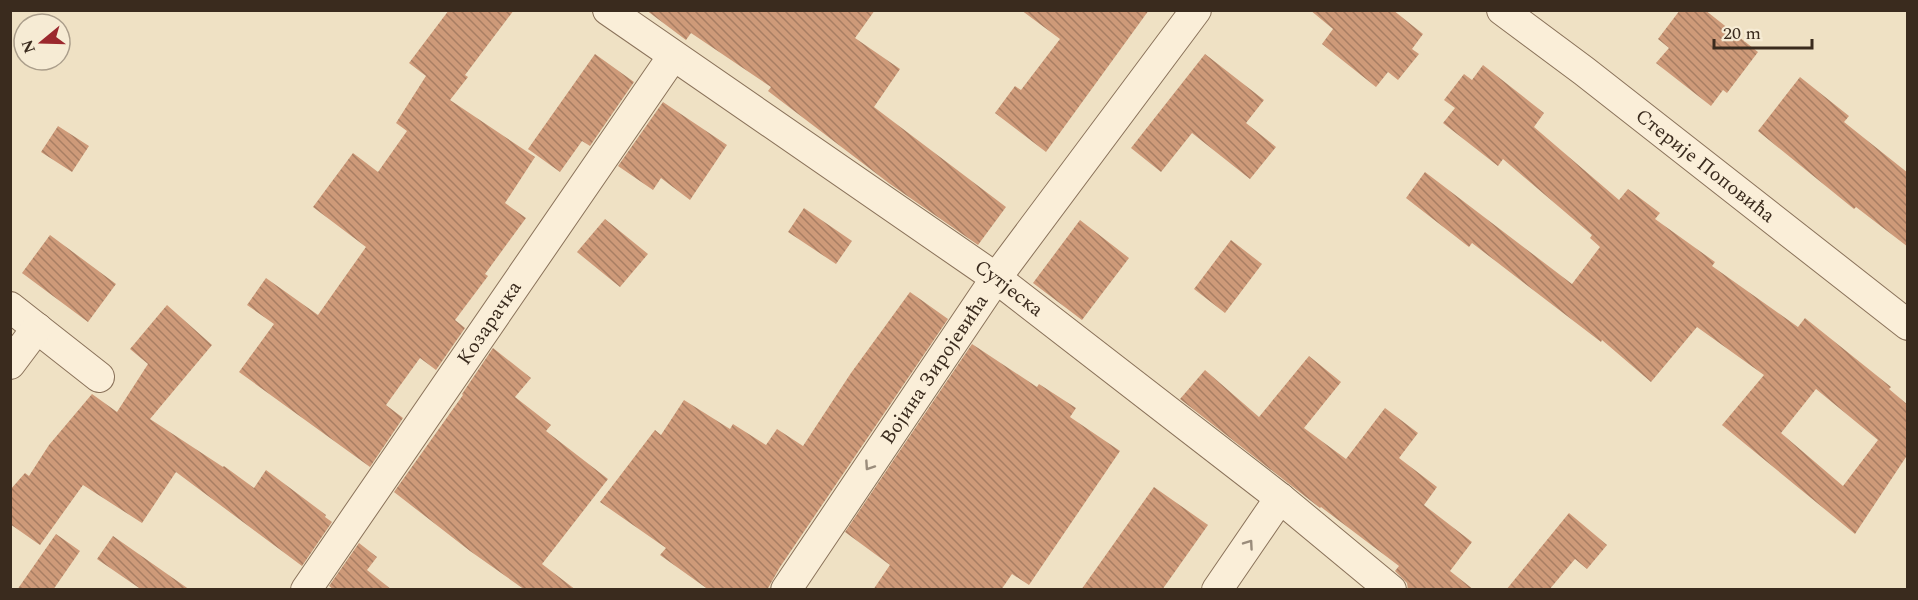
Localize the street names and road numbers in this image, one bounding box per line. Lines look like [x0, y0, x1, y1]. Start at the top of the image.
street label: Стерије Поповића [1629, 101, 1782, 230]
street label: Сутјеска [968, 252, 1050, 325]
street label: Козарачка [450, 274, 529, 371]
street label: Војина Зиројевића [873, 288, 996, 451]

